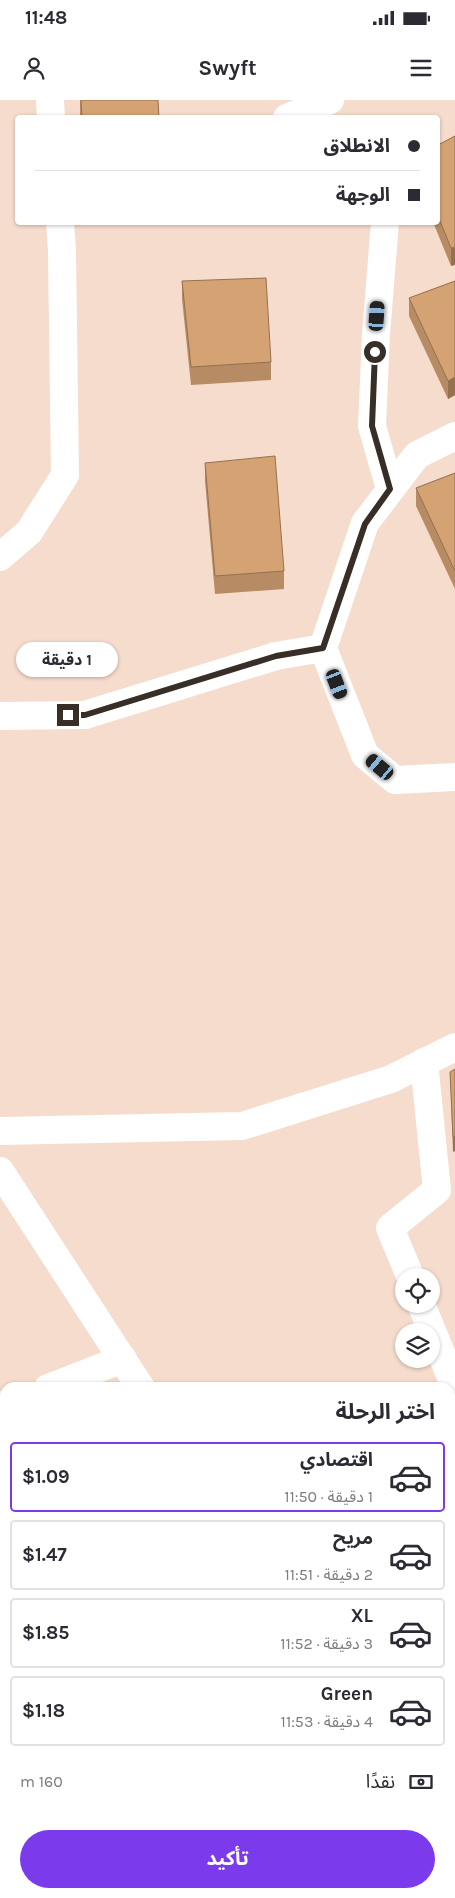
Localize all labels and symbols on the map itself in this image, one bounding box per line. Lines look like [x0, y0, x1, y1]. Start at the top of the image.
car [368, 301, 385, 331]
route start [364, 341, 386, 363]
callout: 1 دقيقة [17, 642, 119, 678]
car [324, 667, 349, 701]
route end [57, 704, 79, 726]
car [363, 752, 396, 782]

